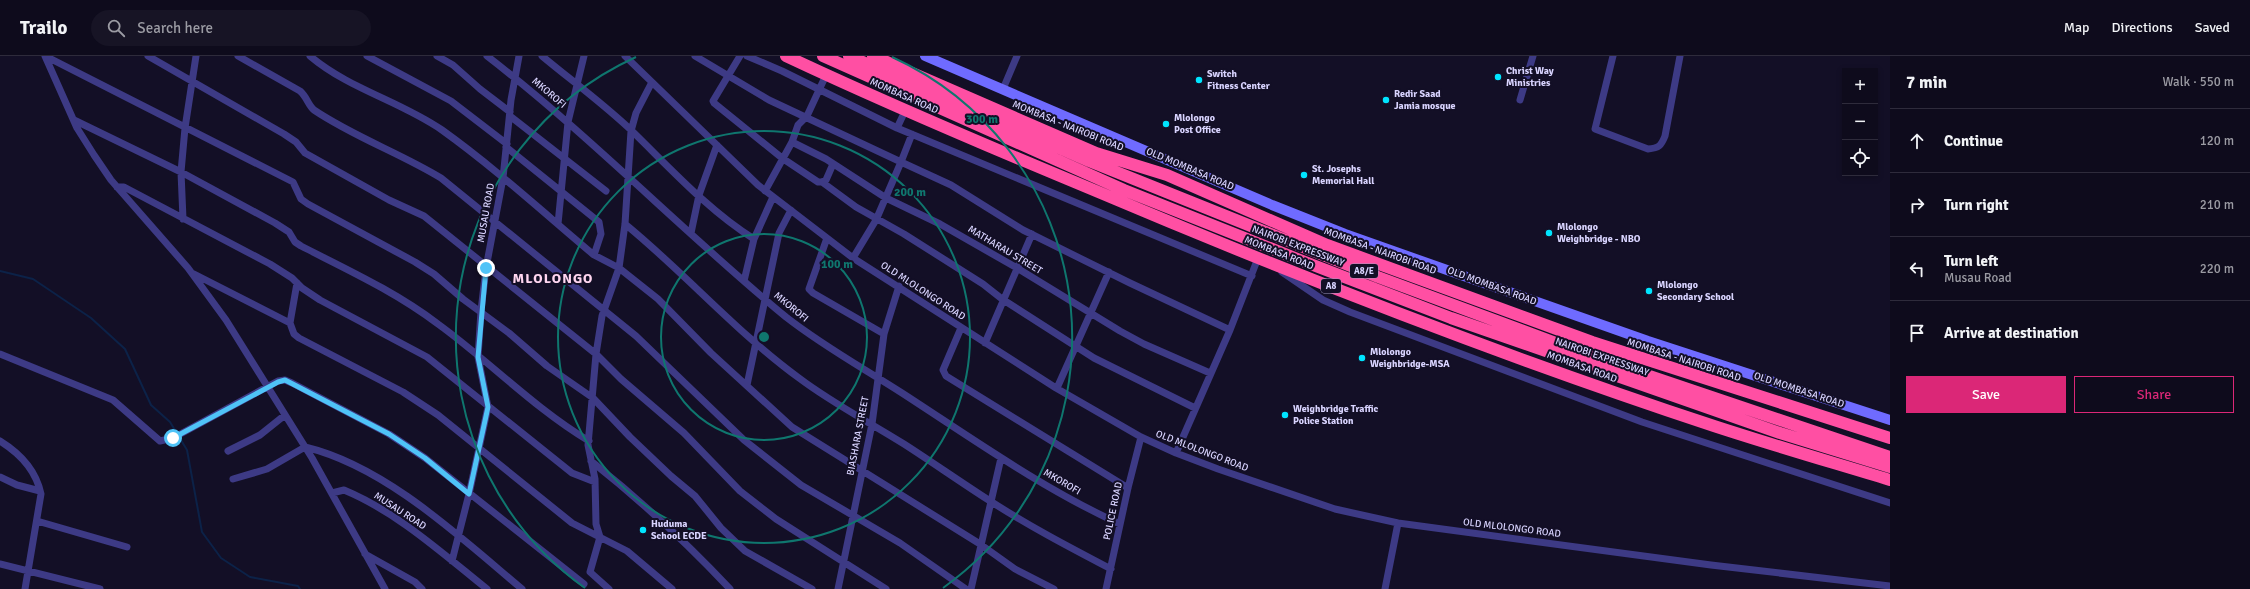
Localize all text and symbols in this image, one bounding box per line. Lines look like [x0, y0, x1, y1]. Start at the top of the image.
search box [91, 10, 371, 46]
text: Trailo [20, 16, 67, 40]
icon: search [105, 17, 127, 39]
text: Search here [137, 19, 213, 37]
text: Map [2064, 19, 2090, 36]
text: Directions [2112, 19, 2173, 36]
text: Saved [2195, 19, 2230, 36]
place label: Christ Way Ministries [1506, 65, 1554, 89]
place label: Switch Fitness Center [1207, 68, 1270, 92]
map controls [1842, 68, 1878, 176]
button: + [1842, 68, 1878, 104]
marker: Christ Way Ministries [1493, 72, 1503, 82]
text: 7 min [1906, 72, 1947, 93]
text: Walk · 550 m [2163, 74, 2234, 90]
street label: MKOROFI [529, 75, 569, 111]
marker: Switch Fitness Center [1194, 75, 1204, 85]
street label: MOMBASA ROAD [868, 76, 940, 116]
place label: Redir Saad Jamia mosque [1394, 88, 1456, 112]
marker: Redir Saad Jamia mosque [1381, 95, 1391, 105]
street label: MOMBASA - NAIROBI ROAD [1011, 98, 1125, 154]
button: − [1842, 104, 1878, 140]
text: 300 m [966, 112, 998, 127]
place label: Mlolongo Post Office [1174, 112, 1221, 136]
marker: Mlolongo Post Office [1161, 119, 1171, 129]
icon: ahead [1906, 130, 1928, 152]
text: Continue [1944, 132, 2003, 150]
text: 120 m [2200, 133, 2234, 149]
button: locate [1842, 140, 1878, 176]
street label: OLD MOMBASA ROAD [1144, 145, 1236, 193]
place label: St. Josephs Memorial Hall [1312, 163, 1374, 187]
marker: St. Josephs Memorial Hall [1299, 170, 1309, 180]
street label: MUSAU ROAD [475, 182, 497, 244]
text: 200 m [894, 185, 926, 200]
icon: right [1906, 194, 1928, 216]
text: Turn right [1944, 196, 2009, 214]
text: 210 m [2200, 197, 2234, 213]
place label: Mlolongo Weighbridge - NBO [1557, 221, 1641, 245]
street label: MATHARAU STREET [966, 223, 1044, 277]
street label: NAIROBI EXPRESSWAY [1250, 223, 1346, 269]
street label: MOMBASA - NAIROBI ROAD [1322, 225, 1438, 277]
marker: Mlolongo Weighbridge - NBO [1544, 228, 1554, 238]
street label: MOMBASA ROAD [1243, 234, 1315, 272]
text: Turn left [1944, 252, 1998, 270]
text: 100 m [821, 257, 853, 272]
icon: left [1906, 258, 1928, 280]
route end [477, 259, 495, 277]
street label: OLD MLOLONGO ROAD [878, 259, 968, 323]
text: 220 m [2200, 261, 2234, 277]
road number: A8/E [1350, 264, 1378, 278]
street label: OLD MOMBASA ROAD [1446, 264, 1538, 308]
district label: MLOLONGO [513, 270, 593, 287]
text: Musau Road [1944, 270, 2012, 286]
road number: A8 [1321, 279, 1341, 293]
place label: Mlolongo Secondary School [1657, 279, 1734, 303]
marker: Mlolongo Secondary School [1644, 286, 1654, 296]
street label: MKOROFI [771, 289, 811, 325]
icon: arrive [1906, 322, 1928, 344]
text: Arrive at destination [1944, 324, 2079, 342]
centre of rings [757, 330, 771, 344]
street label: NAIROBI EXPRESSWAY [1554, 335, 1650, 379]
street label: MOMBASA - NAIROBI ROAD [1626, 336, 1742, 384]
place label: Mlolongo Weighbridge-MSA [1370, 346, 1450, 370]
street label: MOMBASA ROAD [1545, 349, 1619, 385]
marker: Mlolongo Weighbridge-MSA [1357, 353, 1367, 363]
street label: OLD MOMBASA ROAD [1752, 370, 1846, 410]
button: Save [1906, 376, 2066, 413]
button: Share [2074, 376, 2234, 413]
street label: BIASHARA STREET [844, 395, 872, 477]
place label: Weighbridge Traffic Police Station [1293, 403, 1379, 427]
marker: Weighbridge Traffic Police Station [1280, 410, 1290, 420]
street label: OLD MLOLONGO ROAD [1154, 428, 1250, 474]
route start [164, 429, 182, 447]
street label: MKOROFI [1041, 467, 1083, 497]
street label: POLICE ROAD [1101, 481, 1125, 541]
street label: MUSAU ROAD [372, 490, 428, 532]
street label: OLD MLOLONGO ROAD [1462, 516, 1562, 540]
place label: Huduma School ECDE [651, 518, 707, 542]
marker: Huduma School ECDE [638, 525, 648, 535]

